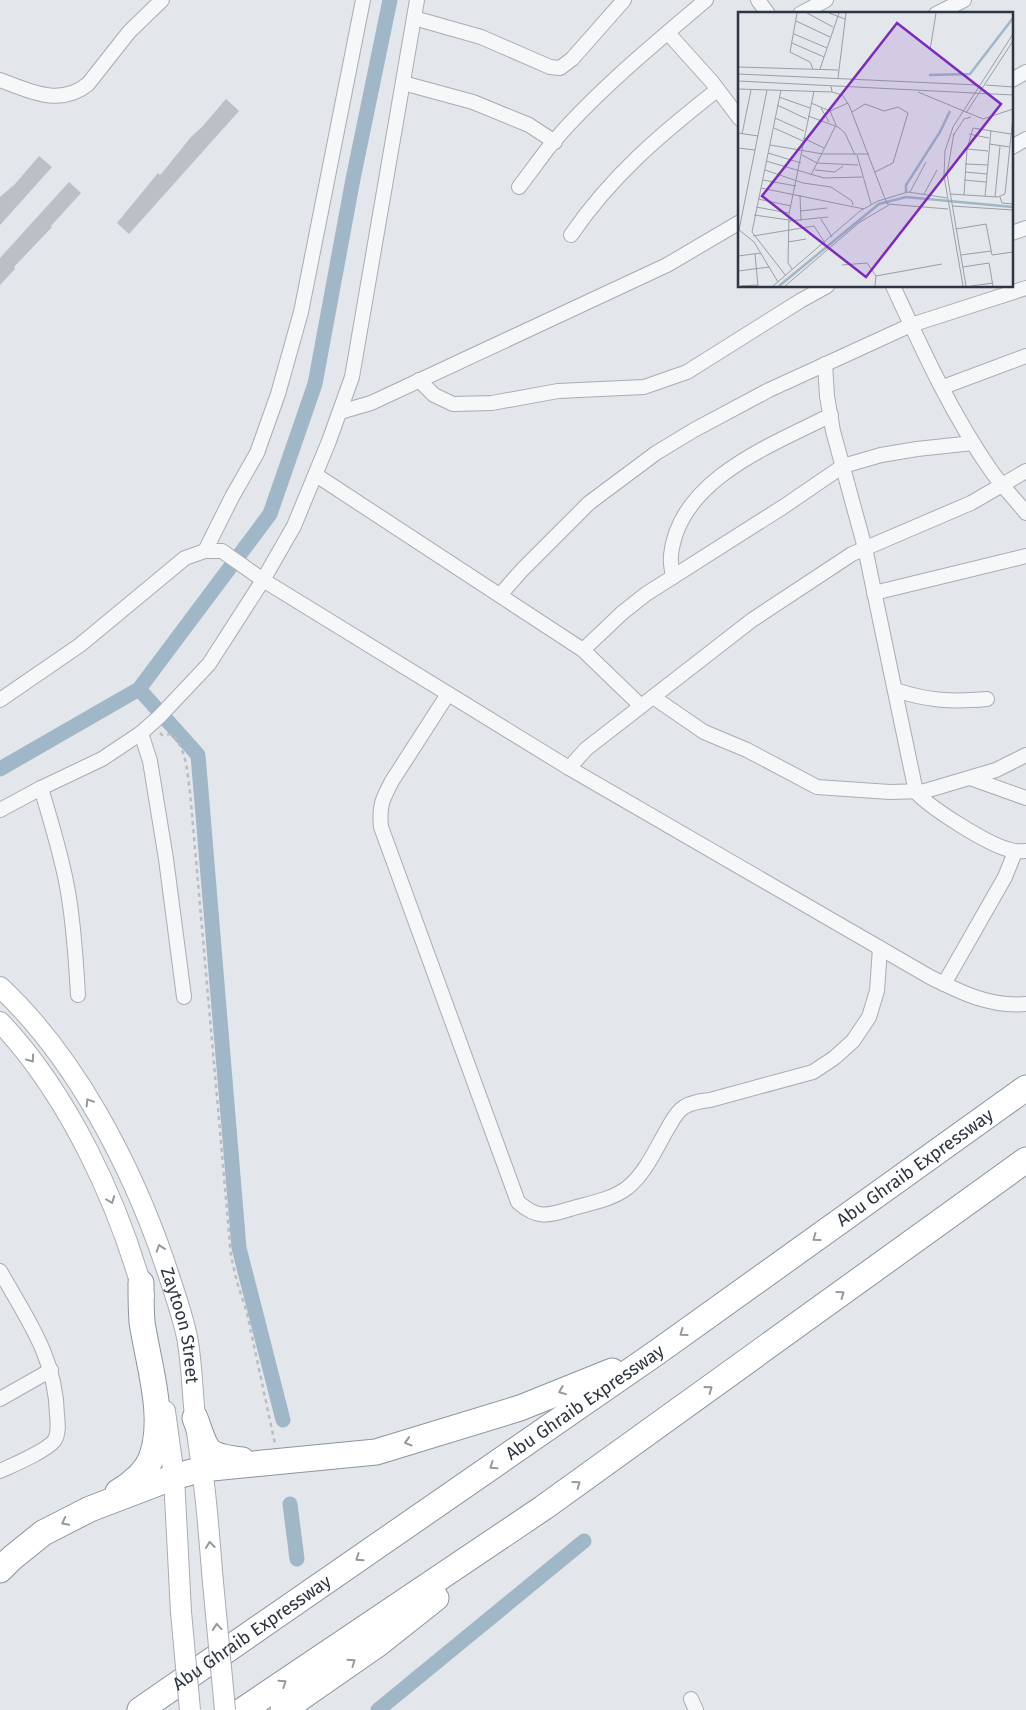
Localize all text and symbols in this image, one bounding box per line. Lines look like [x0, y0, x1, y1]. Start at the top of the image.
inset map [738, 12, 1014, 288]
one-way arrow [25, 1053, 34, 1063]
one-way arrow [86, 1098, 96, 1107]
street label: Abu Ghraib Expressway [832, 1104, 998, 1231]
one-way arrow [105, 1195, 115, 1204]
one-way arrow [812, 1232, 822, 1241]
one-way arrow [155, 1244, 165, 1252]
street label: Zaytoon Street [156, 1264, 203, 1385]
one-way arrow [835, 1291, 844, 1299]
one-way arrow [680, 1327, 689, 1336]
street label: Abu Ghraib Expressway [501, 1340, 669, 1465]
one-way arrow [558, 1385, 567, 1396]
one-way arrow [703, 1386, 712, 1394]
one-way arrow [405, 1437, 413, 1447]
one-way arrow [489, 1460, 499, 1469]
one-way arrow [571, 1481, 580, 1489]
one-way arrow [62, 1516, 71, 1526]
one-way arrow [205, 1541, 216, 1549]
one-way arrow [355, 1552, 365, 1561]
street label: Abu Ghraib Expressway [168, 1570, 335, 1695]
one-way arrow [212, 1622, 223, 1630]
one-way arrow [346, 1659, 356, 1668]
one-way arrow [277, 1680, 287, 1689]

